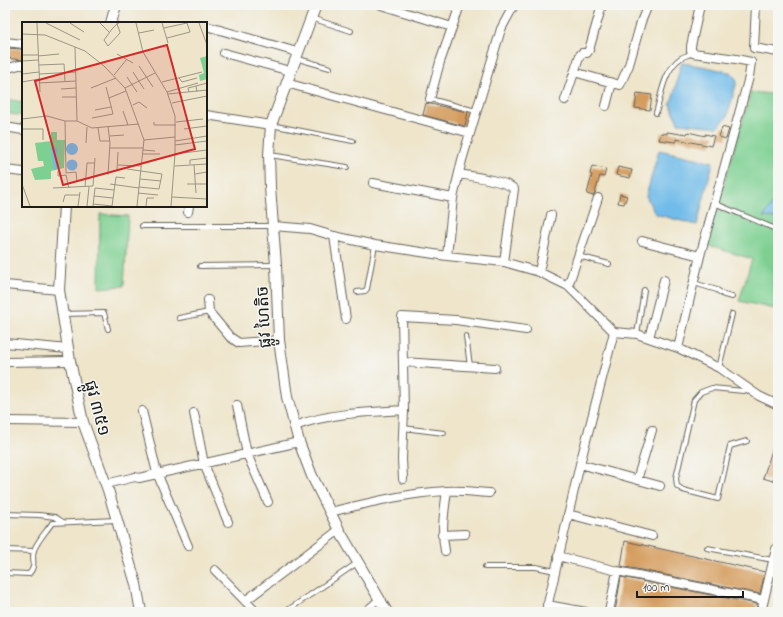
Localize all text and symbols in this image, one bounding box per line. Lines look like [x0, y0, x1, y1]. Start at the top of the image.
inset map [22, 22, 207, 207]
street label: ផ្លូវ ហៃតិច [250, 285, 280, 349]
street label: ផ្លូវ ៣៥១ [76, 378, 116, 439]
scale bar [637, 573, 743, 599]
text: 100 m [643, 579, 670, 597]

